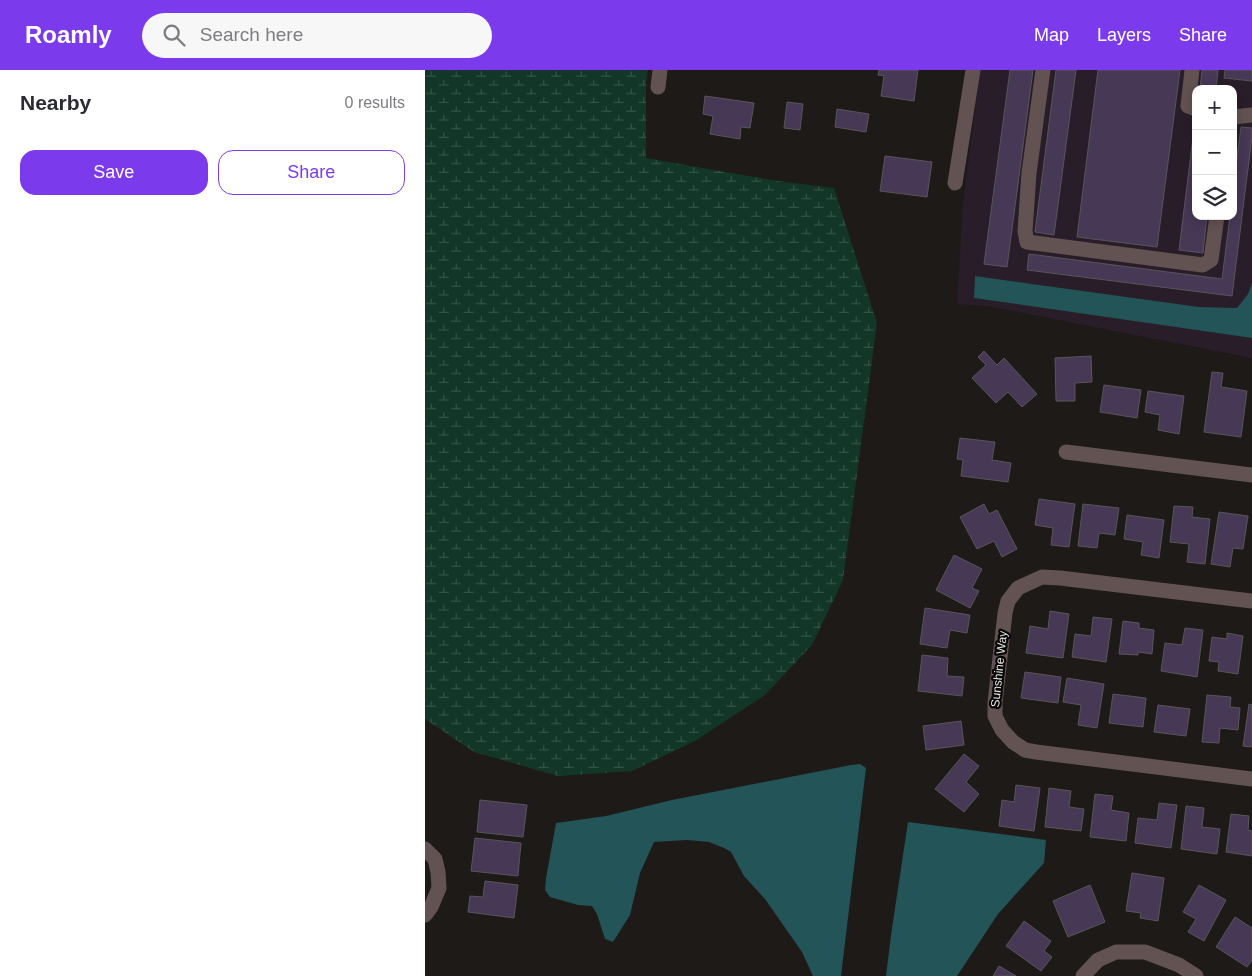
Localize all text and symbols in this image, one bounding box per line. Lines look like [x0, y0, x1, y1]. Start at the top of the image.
search box [142, 13, 492, 58]
text: Roamly [25, 21, 112, 48]
icon: search [160, 21, 188, 49]
text: Search here [200, 24, 303, 45]
text: Map [1034, 25, 1069, 45]
text: Layers [1097, 25, 1151, 45]
text: Share [1179, 25, 1227, 45]
map controls [1192, 85, 1237, 220]
button: + [1192, 85, 1237, 130]
text: Nearby [20, 91, 91, 114]
text: 0 results [345, 94, 405, 111]
button: − [1192, 130, 1237, 175]
button: Save [20, 150, 208, 195]
button: Share [218, 150, 405, 195]
button: layers [1192, 175, 1237, 220]
street label: Sunshine Way [988, 630, 1010, 708]

